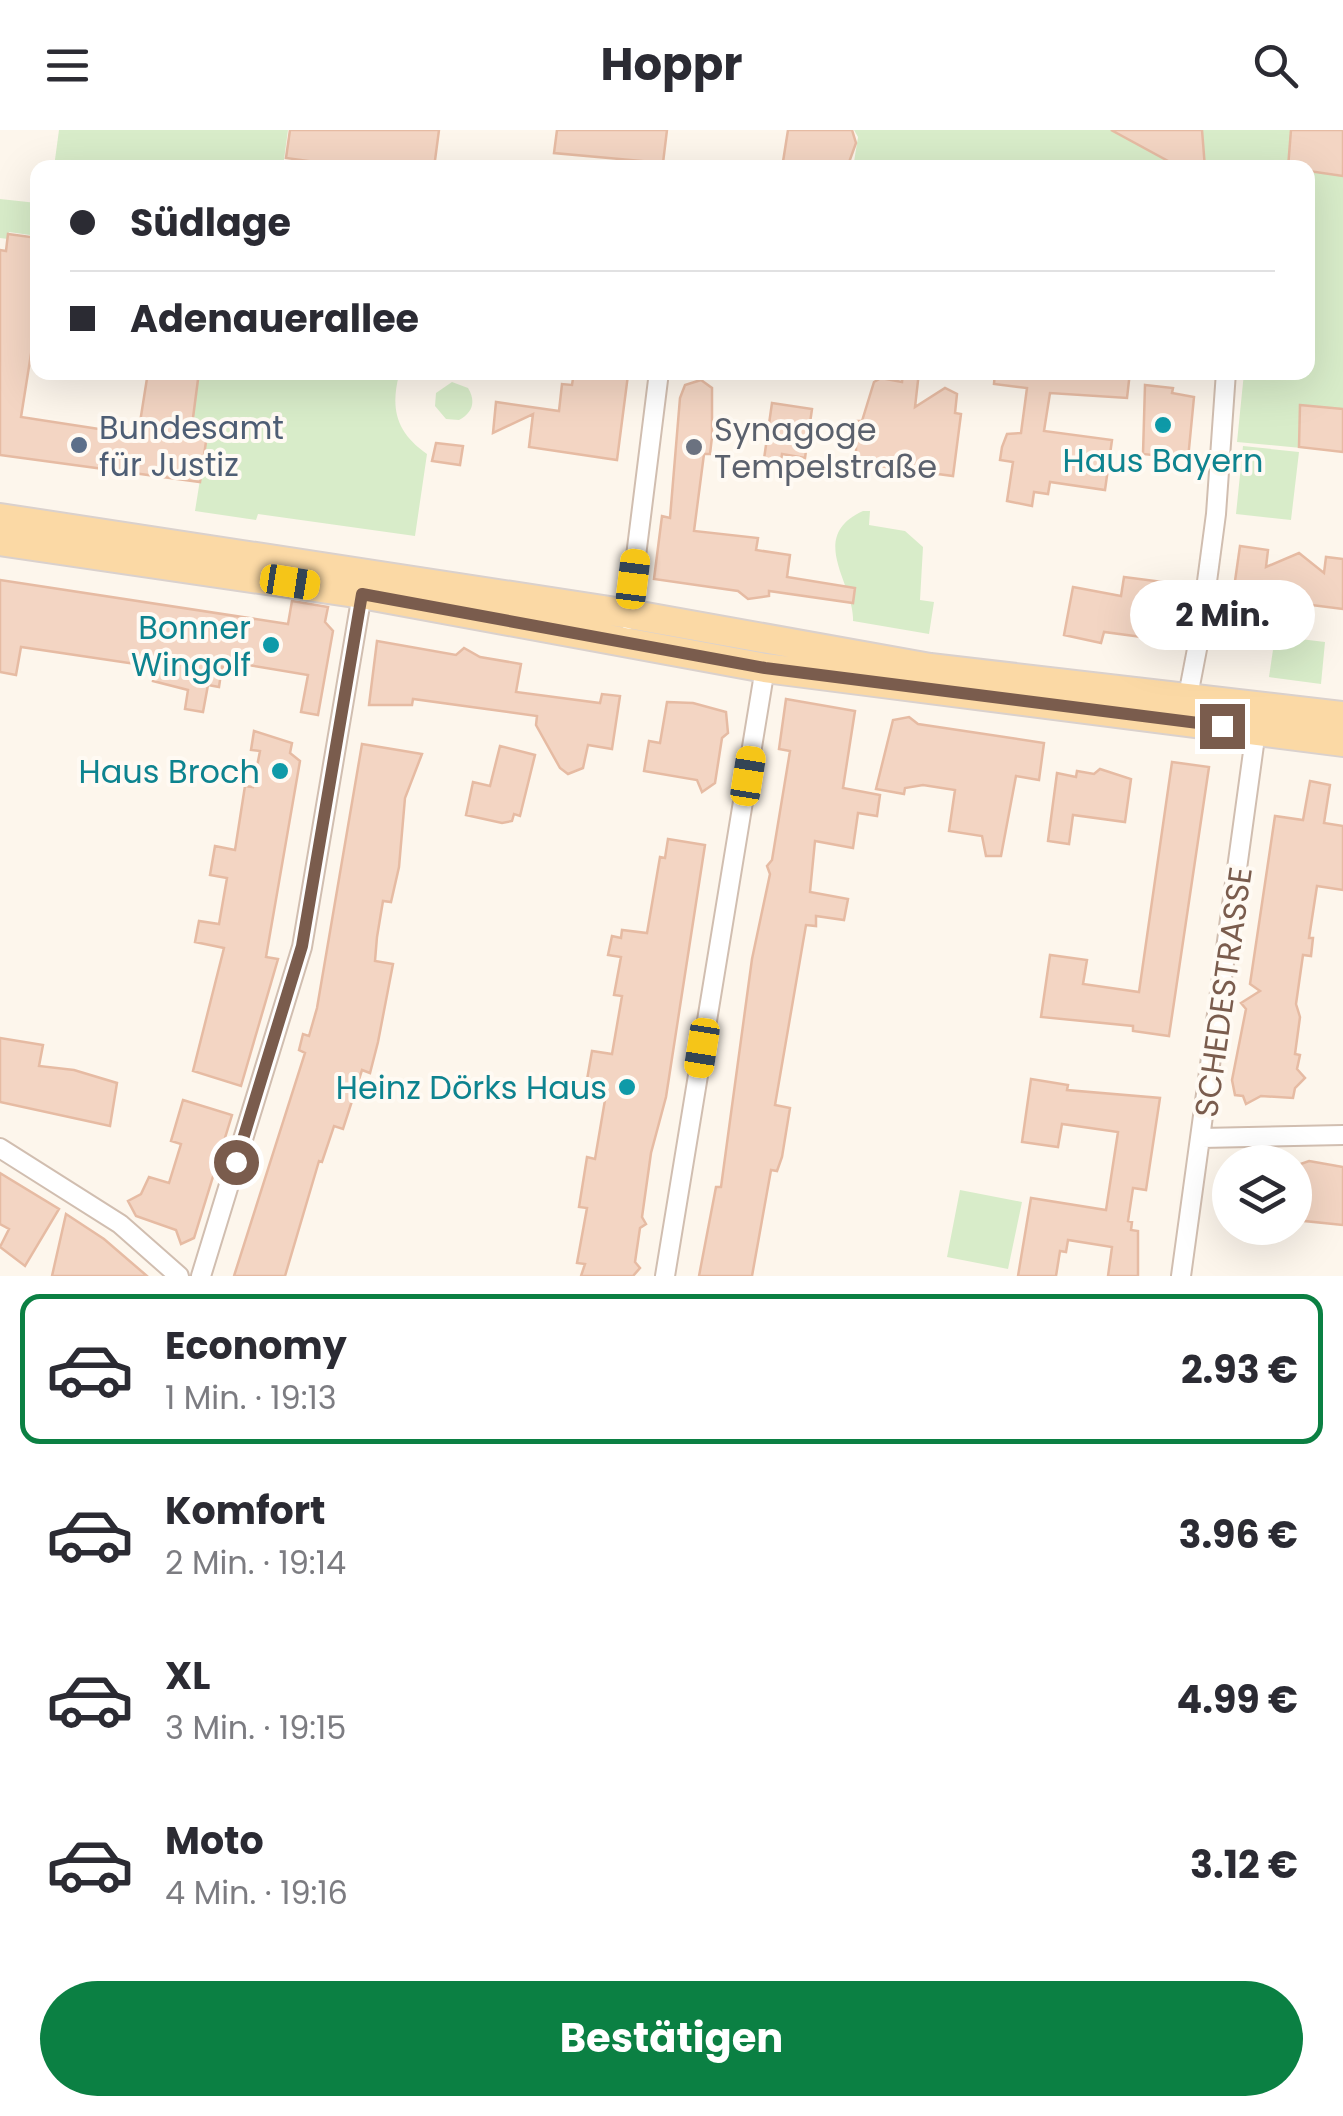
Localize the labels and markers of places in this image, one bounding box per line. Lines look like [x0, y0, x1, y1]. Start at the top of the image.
place label: Bundesamt für Justiz [99, 405, 284, 487]
place label: Synagoge Tempelstraße [714, 407, 937, 489]
marker: Haus Bayern [1152, 414, 1174, 436]
marker: Bundesamt für Justiz [68, 434, 90, 456]
marker: Synagoge Tempelstraße [683, 436, 705, 458]
place label: Haus Bayern [1062, 438, 1264, 483]
place label: Bonner Wingolf [131, 605, 251, 687]
marker: Bonner Wingolf [260, 634, 282, 656]
place label: Haus Broch [79, 749, 260, 794]
marker: Haus Broch [269, 760, 291, 782]
place label: Heinz Dörks Haus [336, 1065, 607, 1110]
marker: Heinz Dörks Haus [616, 1076, 638, 1098]

